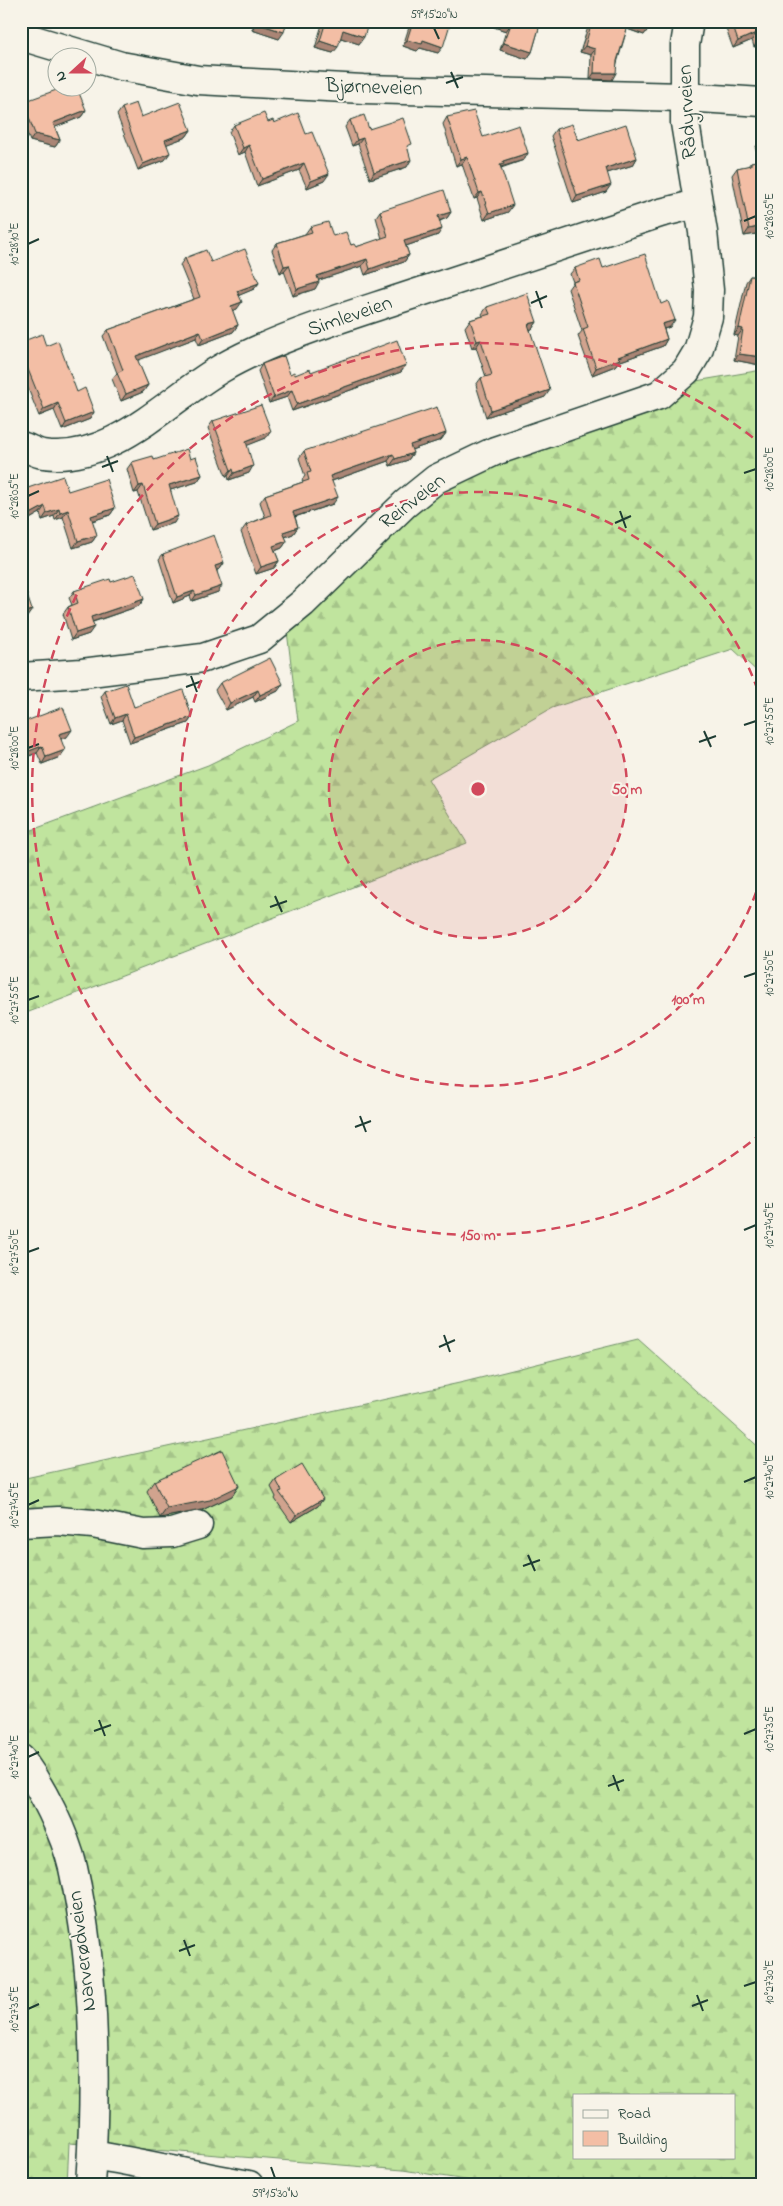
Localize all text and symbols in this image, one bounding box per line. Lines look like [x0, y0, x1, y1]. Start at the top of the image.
text: 59°15'20"N [410, 6, 458, 24]
north arrow [48, 48, 98, 98]
street label: Rådyrveien [671, 64, 707, 160]
text: N [50, 68, 73, 84]
street label: Bjørneveien [324, 71, 423, 105]
text: 10°28'05"E [761, 193, 779, 239]
text: 10°28'10"E [6, 222, 24, 266]
street label: Simleveien [303, 288, 397, 346]
text: 10°28'00"E [761, 447, 779, 491]
street label: Reinveien [373, 467, 453, 537]
text: 10°28'05"E [6, 473, 24, 519]
text: 10°27'55"E [761, 697, 779, 745]
text: 10°28'00"E [6, 726, 24, 770]
text: 50 m [612, 779, 643, 801]
centre of rings [469, 780, 487, 798]
text: 10°27'50"E [761, 950, 779, 996]
text: 10°27'55"E [6, 976, 24, 1024]
text: 100 m [671, 989, 705, 1011]
text: 10°27'45"E [761, 1202, 779, 1248]
text: 150 m [460, 1225, 496, 1247]
text: 10°27'50"E [6, 1229, 24, 1275]
text: 10°27'40"E [761, 1455, 779, 1499]
text: 10°27'45"E [6, 1482, 24, 1528]
text: 10°27'35"E [761, 1706, 779, 1752]
text: 10°27'40"E [6, 1735, 24, 1779]
street label: Narverødveien [61, 1889, 105, 2013]
text: 10°27'30"E [761, 1960, 779, 2004]
text: 10°27'35"E [6, 1986, 24, 2032]
legend [573, 2094, 736, 2158]
text: Road [618, 2103, 651, 2125]
text: Building [617, 2129, 667, 2152]
text: 59°15'30"N [252, 2185, 298, 2203]

